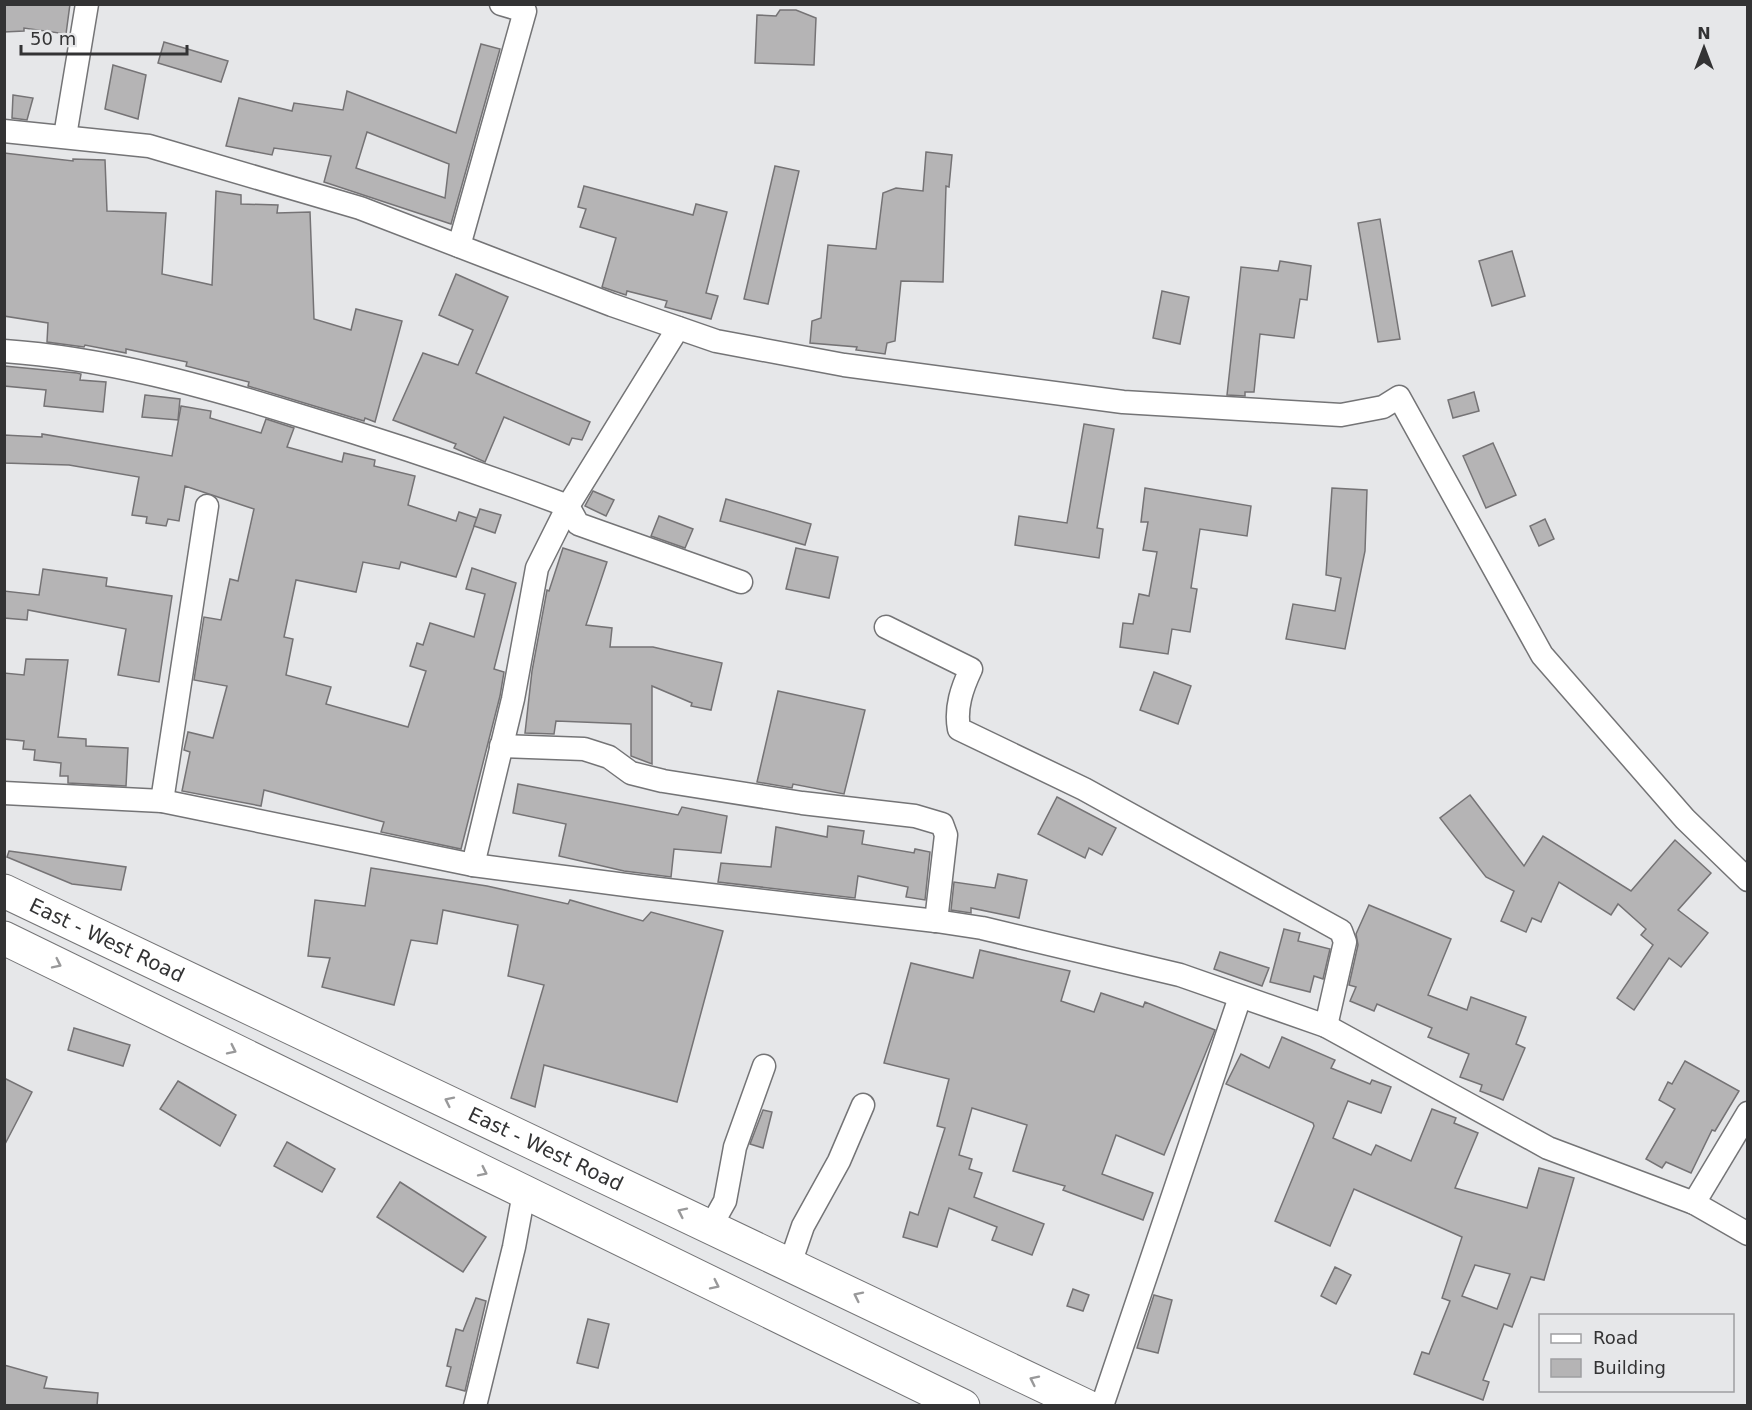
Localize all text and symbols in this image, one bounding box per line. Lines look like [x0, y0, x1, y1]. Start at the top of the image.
scale bar [21, 18, 188, 56]
north arrow [1674, 18, 1734, 78]
text: N [1697, 24, 1711, 43]
text: 50 m [30, 28, 76, 49]
street label: East - West Road [26, 893, 188, 987]
one-way arrow [51, 957, 62, 969]
one-way arrow [226, 1043, 237, 1054]
one-way arrow [444, 1097, 455, 1108]
street label: East - West Road [464, 1102, 627, 1196]
one-way arrow [476, 1165, 487, 1177]
one-way arrow [677, 1208, 688, 1220]
one-way arrow [708, 1278, 719, 1290]
one-way arrow [853, 1292, 864, 1304]
legend [1539, 1314, 1734, 1392]
text: Road [1593, 1327, 1638, 1348]
text: Building [1593, 1357, 1666, 1378]
one-way arrow [1029, 1376, 1040, 1388]

